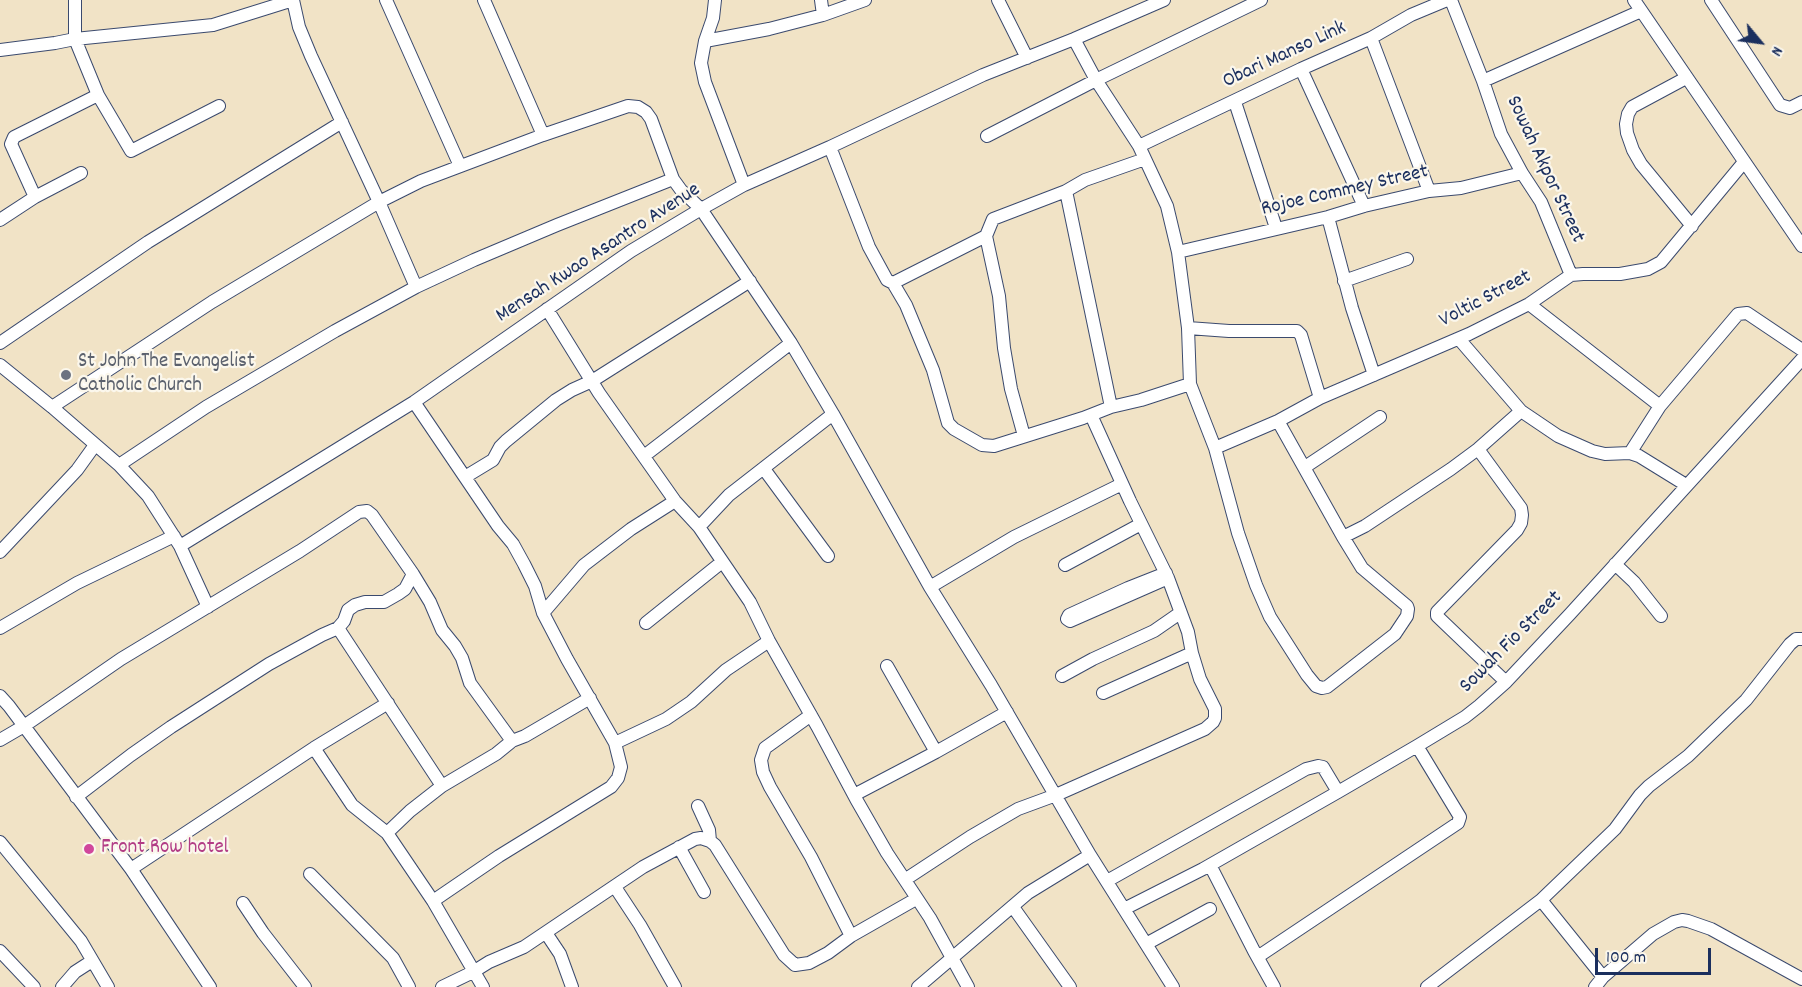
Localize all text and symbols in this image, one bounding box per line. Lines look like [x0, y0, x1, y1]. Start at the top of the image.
north arrow [1730, 12, 1790, 72]
street label: Obari Manso Link [1219, 16, 1351, 96]
text: N [1764, 42, 1788, 60]
street label: Sowah Akpor Street [1499, 93, 1589, 247]
street label: Rojoe Commey Street [1259, 161, 1431, 223]
street label: Mensah Kwao Asantro Avenue [492, 178, 706, 330]
street label: Voltic Street [1436, 265, 1536, 335]
place label: St John The Evangelist Catholic Church [78, 350, 255, 400]
marker: St John The Evangelist Catholic Church [59, 368, 73, 382]
street label: Sowah Fio Street [1455, 586, 1569, 700]
place label: Front Row hotel [101, 836, 229, 862]
marker: Front Row hotel [82, 842, 96, 856]
scale bar [1598, 936, 1714, 974]
text: 100 m [1606, 946, 1646, 971]

